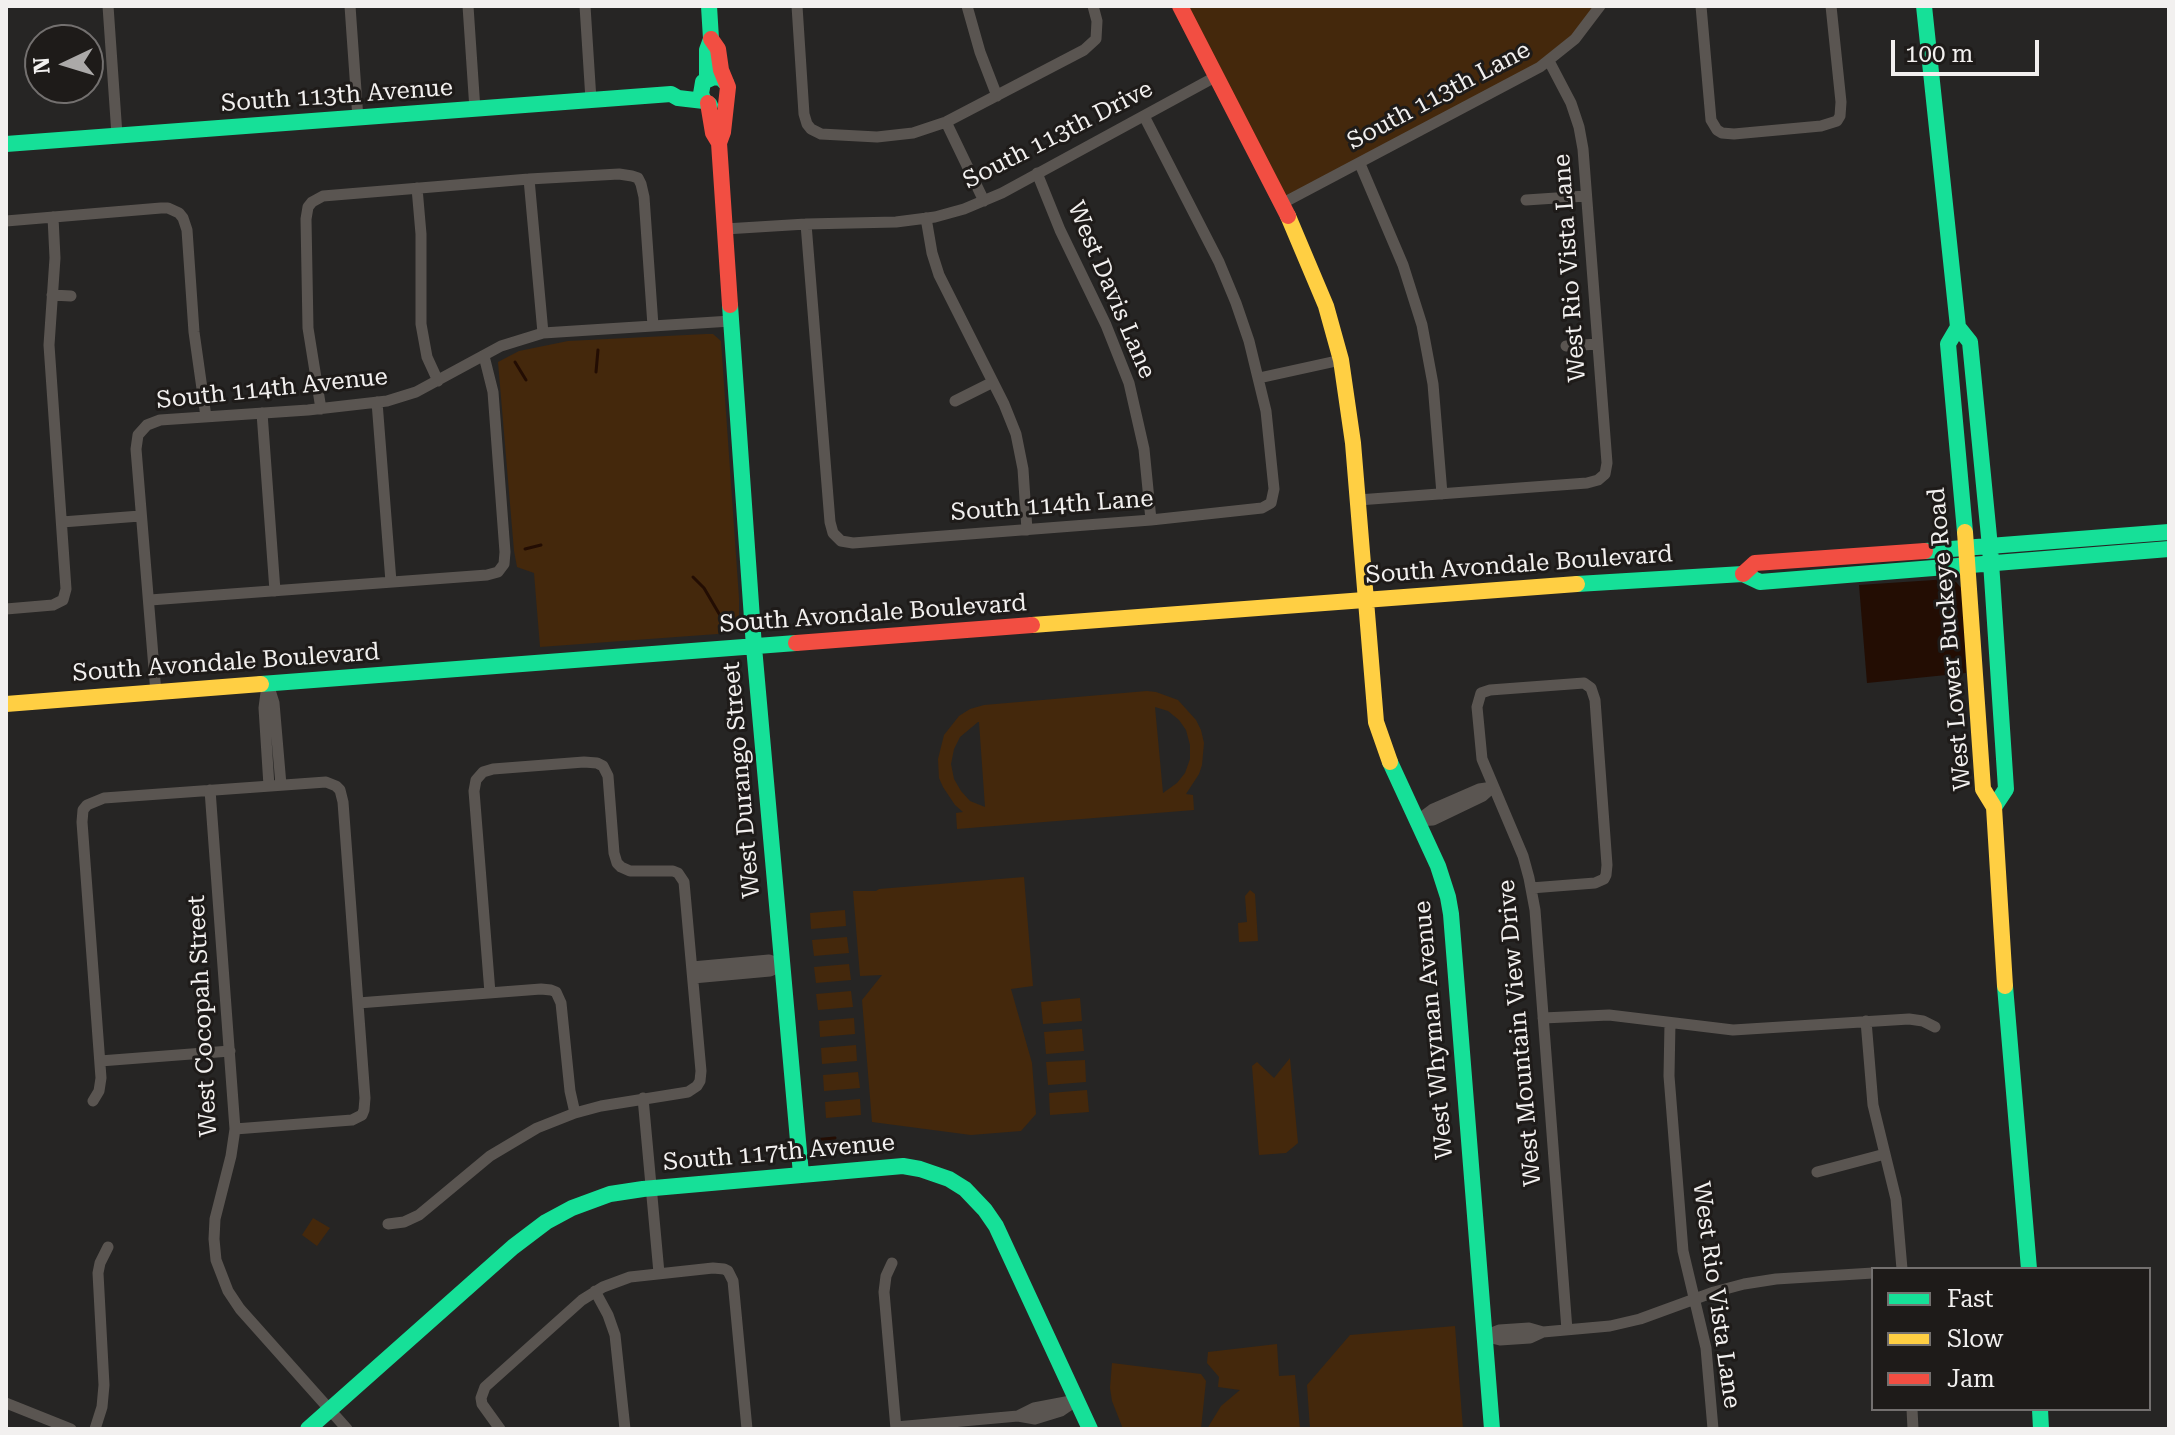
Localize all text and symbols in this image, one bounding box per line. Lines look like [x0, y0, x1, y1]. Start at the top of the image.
north arrow [24, 24, 104, 104]
scale bar [1895, 24, 2043, 74]
street label: South 113th Lane [1343, 36, 1535, 156]
text: 100 m [1905, 40, 1973, 68]
text: N [28, 56, 55, 75]
street label: South 113th Avenue [220, 74, 454, 118]
street label: South 113th Drive [958, 75, 1158, 195]
street label: West Rio Vista Lane [1548, 153, 1592, 383]
street label: West Davis Lane [1061, 197, 1161, 383]
street label: South 114th Avenue [155, 363, 389, 415]
street label: South 114th Lane [950, 485, 1154, 527]
street label: West Lower Buckeye Road [1922, 486, 1978, 792]
street label: South Avondale Boulevard [1364, 540, 1674, 590]
street label: South Avondale Boulevard [718, 589, 1028, 639]
street label: South Avondale Boulevard [71, 638, 381, 688]
street label: West Durango Street [717, 661, 767, 899]
street label: West Mountain View Drive [1492, 878, 1548, 1188]
street label: West Cocopah Street [182, 894, 224, 1138]
street label: West Whyman Avenue [1408, 899, 1460, 1161]
street label: South 117th Avenue [662, 1129, 896, 1177]
street label: West Rio Vista Lane [1686, 1180, 1746, 1410]
legend [1871, 1267, 2151, 1411]
text: Fast [1947, 1285, 1994, 1313]
text: Slow [1947, 1325, 2003, 1353]
text: Jam [1947, 1365, 1995, 1393]

